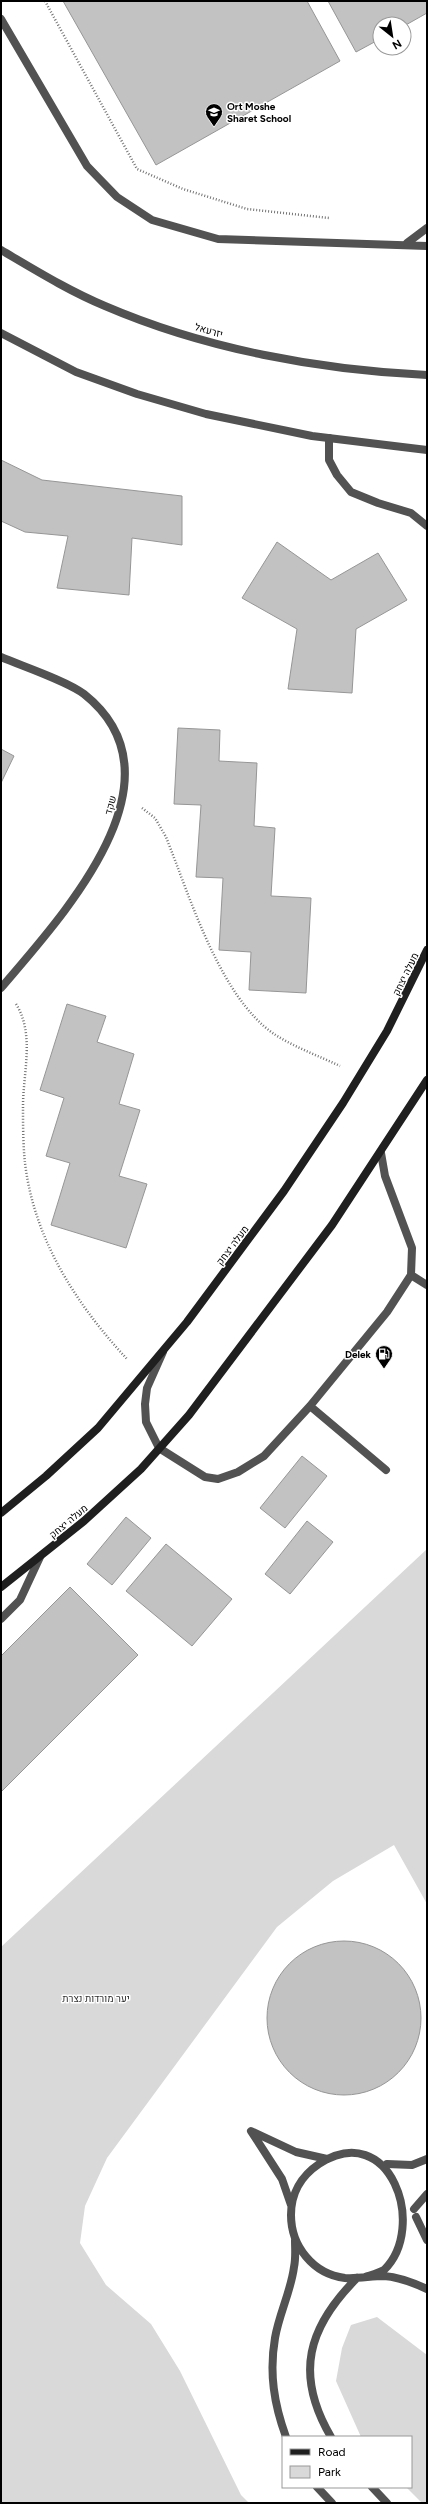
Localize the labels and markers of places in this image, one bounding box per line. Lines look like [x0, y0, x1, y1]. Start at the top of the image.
place label: Ort Moshe Sharet School [227, 100, 291, 125]
school or university icon: Ort Moshe Sharet School [204, 102, 224, 127]
fuel station icon: Delek [374, 1344, 394, 1369]
place label: Delek [345, 1348, 372, 1361]

